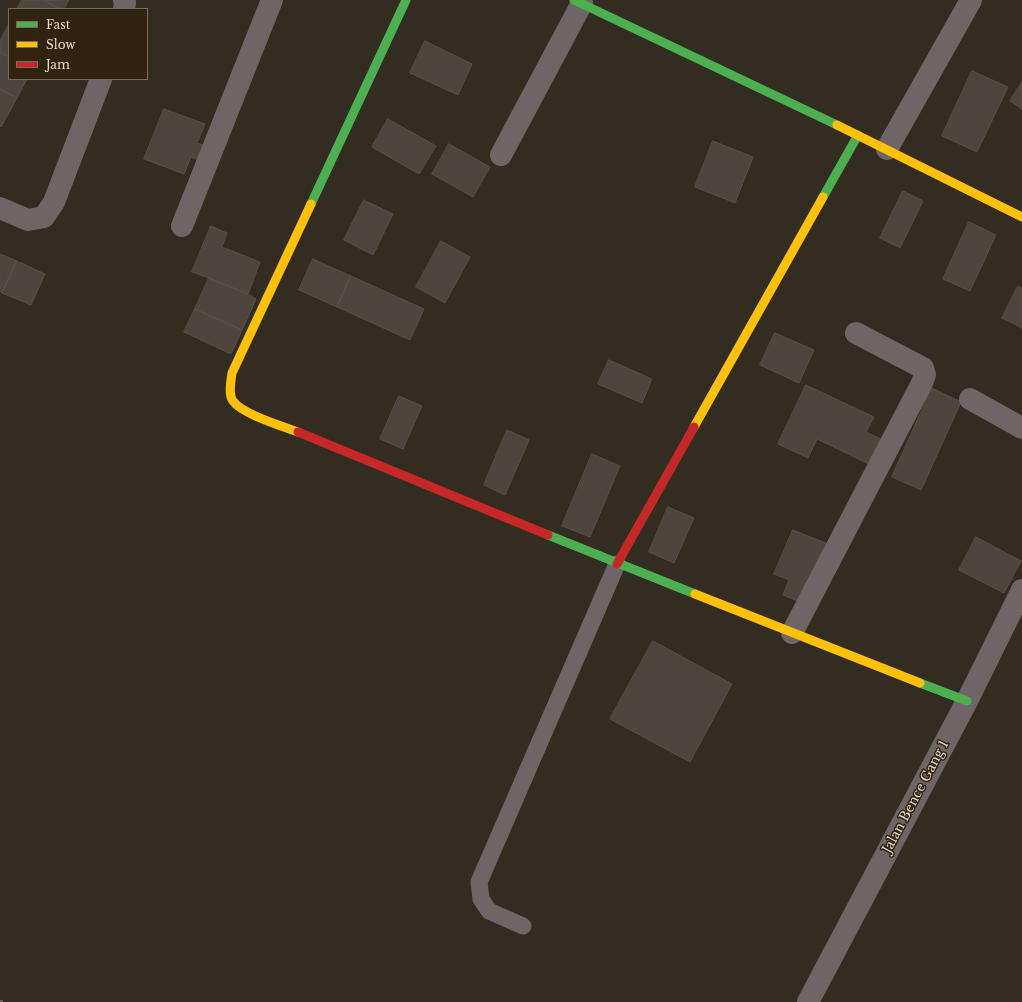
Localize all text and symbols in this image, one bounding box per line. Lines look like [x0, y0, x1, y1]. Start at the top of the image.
legend [8, 8, 148, 80]
text: Fast [46, 17, 70, 32]
text: Slow [46, 37, 75, 52]
text: Jam [46, 57, 70, 72]
street label: Jalan Bence Gang 1 [880, 738, 952, 856]

